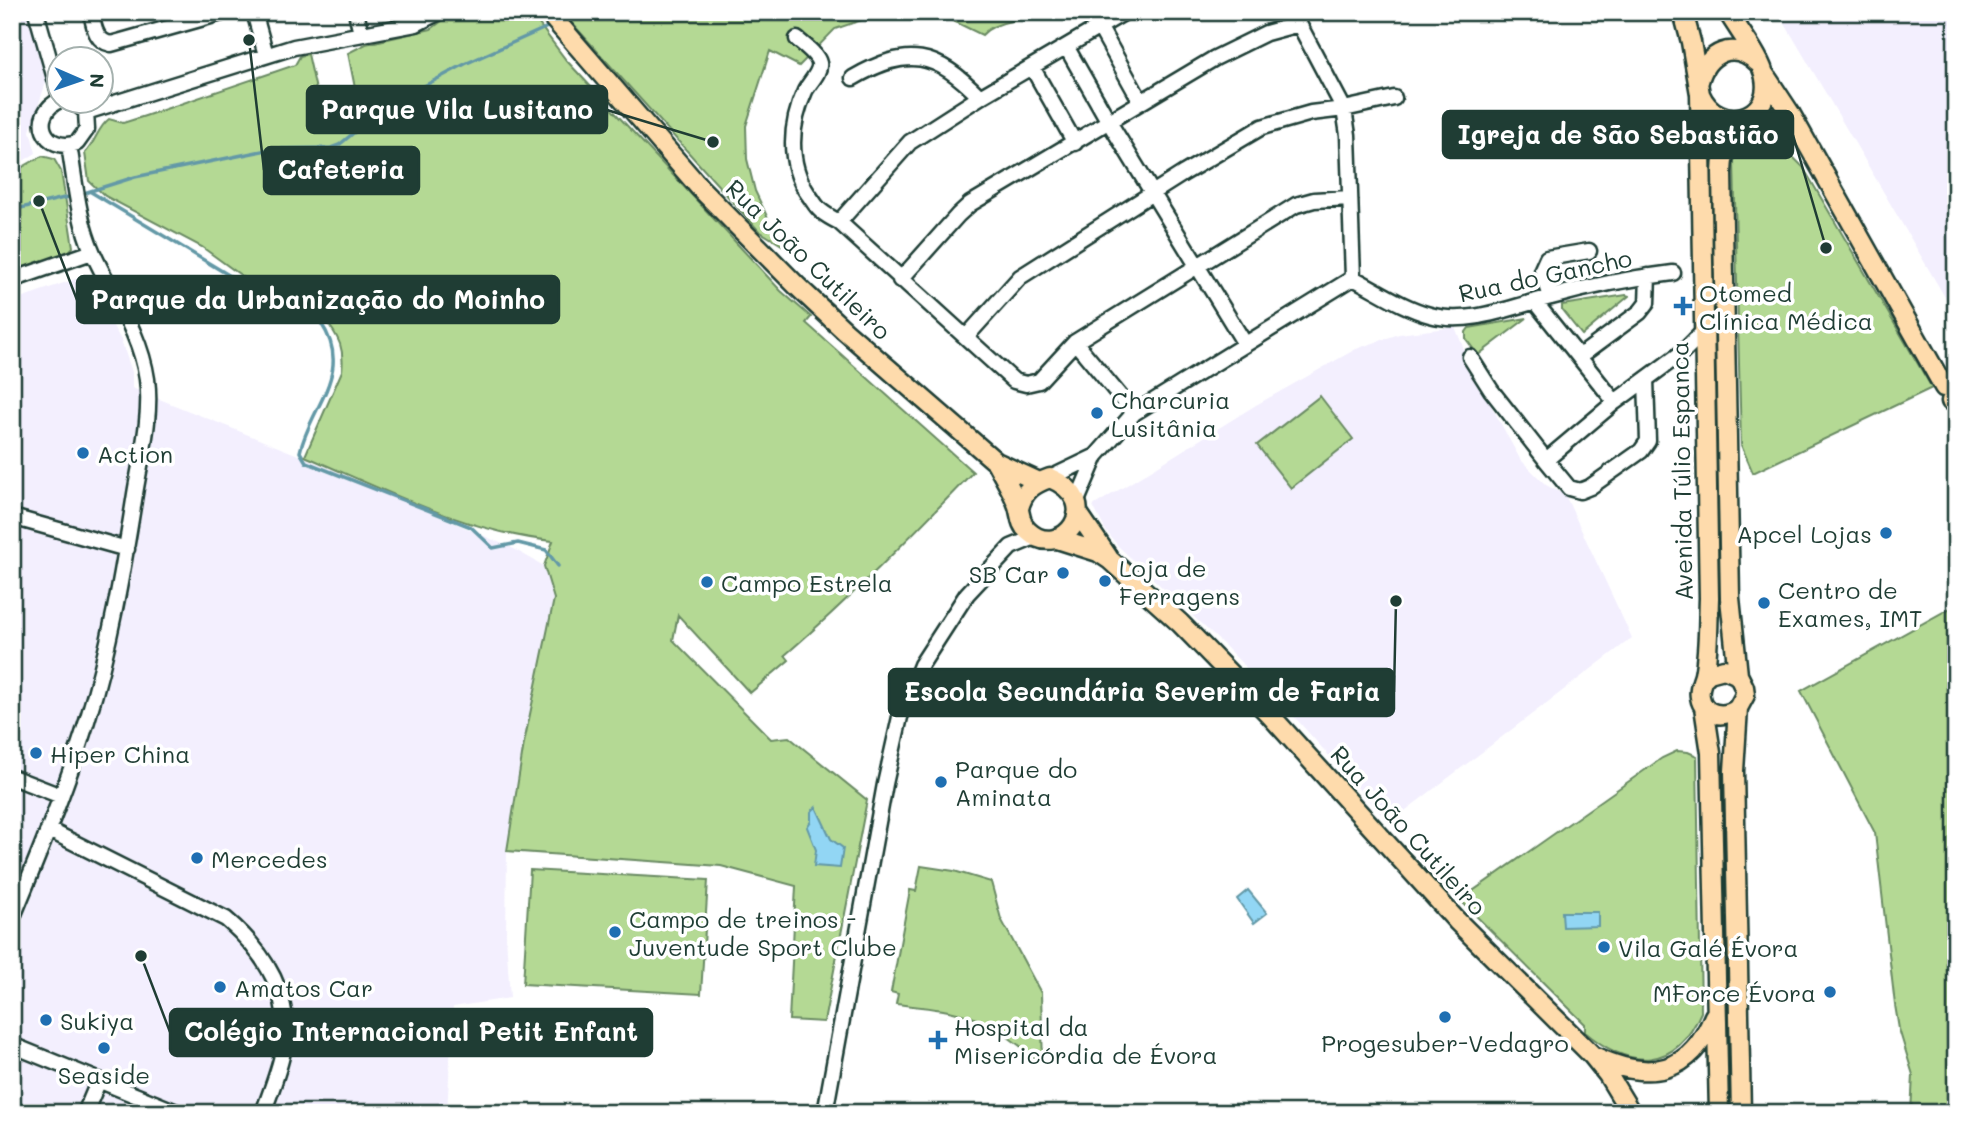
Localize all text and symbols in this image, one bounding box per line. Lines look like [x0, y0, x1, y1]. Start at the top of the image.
north arrow [46, 46, 116, 116]
text: N [85, 73, 110, 88]
callout: Parque Vila Lusitano [307, 86, 607, 133]
text: Parque Vila Lusitano [321, 92, 593, 126]
callout: Igreja de São Sebastião [1443, 111, 1793, 158]
text: Igreja de São Sebastião [1457, 117, 1779, 151]
callout: Cafeteria [264, 147, 419, 194]
text: Cafeteria [277, 152, 405, 186]
street label: Rua João Cutileiro [720, 172, 898, 346]
street label: Rua do Gancho [1456, 242, 1634, 308]
callout: Parque da Urbanização do Moinho [77, 276, 559, 323]
place label: Otomed Clínica Médica [1699, 277, 1873, 336]
text: Parque da Urbanização do Moinho [91, 282, 545, 316]
marker: Otomed Clínica Médica [1673, 296, 1693, 316]
street label: Avenida Túlio Espanca [1663, 341, 1699, 601]
place label: Charcuria Lusitânia [1111, 384, 1230, 443]
marker: Charcuria Lusitânia [1089, 405, 1105, 421]
place label: Action [97, 438, 173, 469]
marker: Action [75, 445, 91, 461]
place label: Apcel Lojas [1736, 518, 1872, 549]
marker: Apcel Lojas [1878, 525, 1894, 541]
place label: Loja de Ferragens [1119, 552, 1240, 611]
place label: SB Car [969, 558, 1049, 589]
marker: SB Car [1055, 565, 1071, 581]
place label: Campo Estrela [721, 567, 893, 598]
marker: Loja de Ferragens [1097, 573, 1113, 589]
marker: Campo Estrela [699, 574, 715, 590]
place label: Centro de Exames, IMT [1778, 574, 1922, 633]
marker: Centro de Exames, IMT [1756, 595, 1772, 611]
callout: Escola Secundária Severim de Faria [889, 669, 1394, 716]
text: Escola Secundária Severim de Faria [904, 674, 1380, 708]
place label: Hiper China [50, 738, 190, 769]
street label: Rua João Cutileiro [1325, 739, 1493, 921]
marker: Hiper China [28, 745, 44, 761]
place label: Parque do Aminata [955, 753, 1077, 812]
marker: Parque do Aminata [933, 774, 949, 790]
place label: Mercedes [211, 843, 328, 874]
marker: Mercedes [189, 850, 205, 866]
place label: Campo de treinos - Juventude Sport Clube [629, 903, 897, 962]
marker: Campo de treinos - Juventude Sport Clube [607, 924, 623, 940]
place label: Vila Galé Évora [1618, 932, 1798, 963]
marker: Vila Galé Évora [1596, 939, 1612, 955]
place label: Amatos Car [234, 972, 373, 1003]
place label: MForce Évora [1653, 977, 1816, 1008]
marker: Amatos Car [212, 979, 228, 995]
marker: MForce Évora [1822, 984, 1838, 1000]
place label: Sukiya [60, 1005, 134, 1036]
callout: Colégio Internacional Petit Enfant [170, 1009, 652, 1056]
marker: Progesuber-Vedagro [1437, 1009, 1453, 1025]
place label: Hospital da Misericórdia de Évora [954, 1011, 1217, 1070]
marker: Sukiya [38, 1012, 54, 1028]
text: Colégio Internacional Petit Enfant [184, 1014, 638, 1048]
place label: Progesuber-Vedagro [1321, 1027, 1569, 1058]
marker: Hospital da Misericórdia de Évora [928, 1030, 948, 1050]
marker: Seaside [96, 1040, 112, 1056]
place label: Seaside [58, 1059, 150, 1090]

